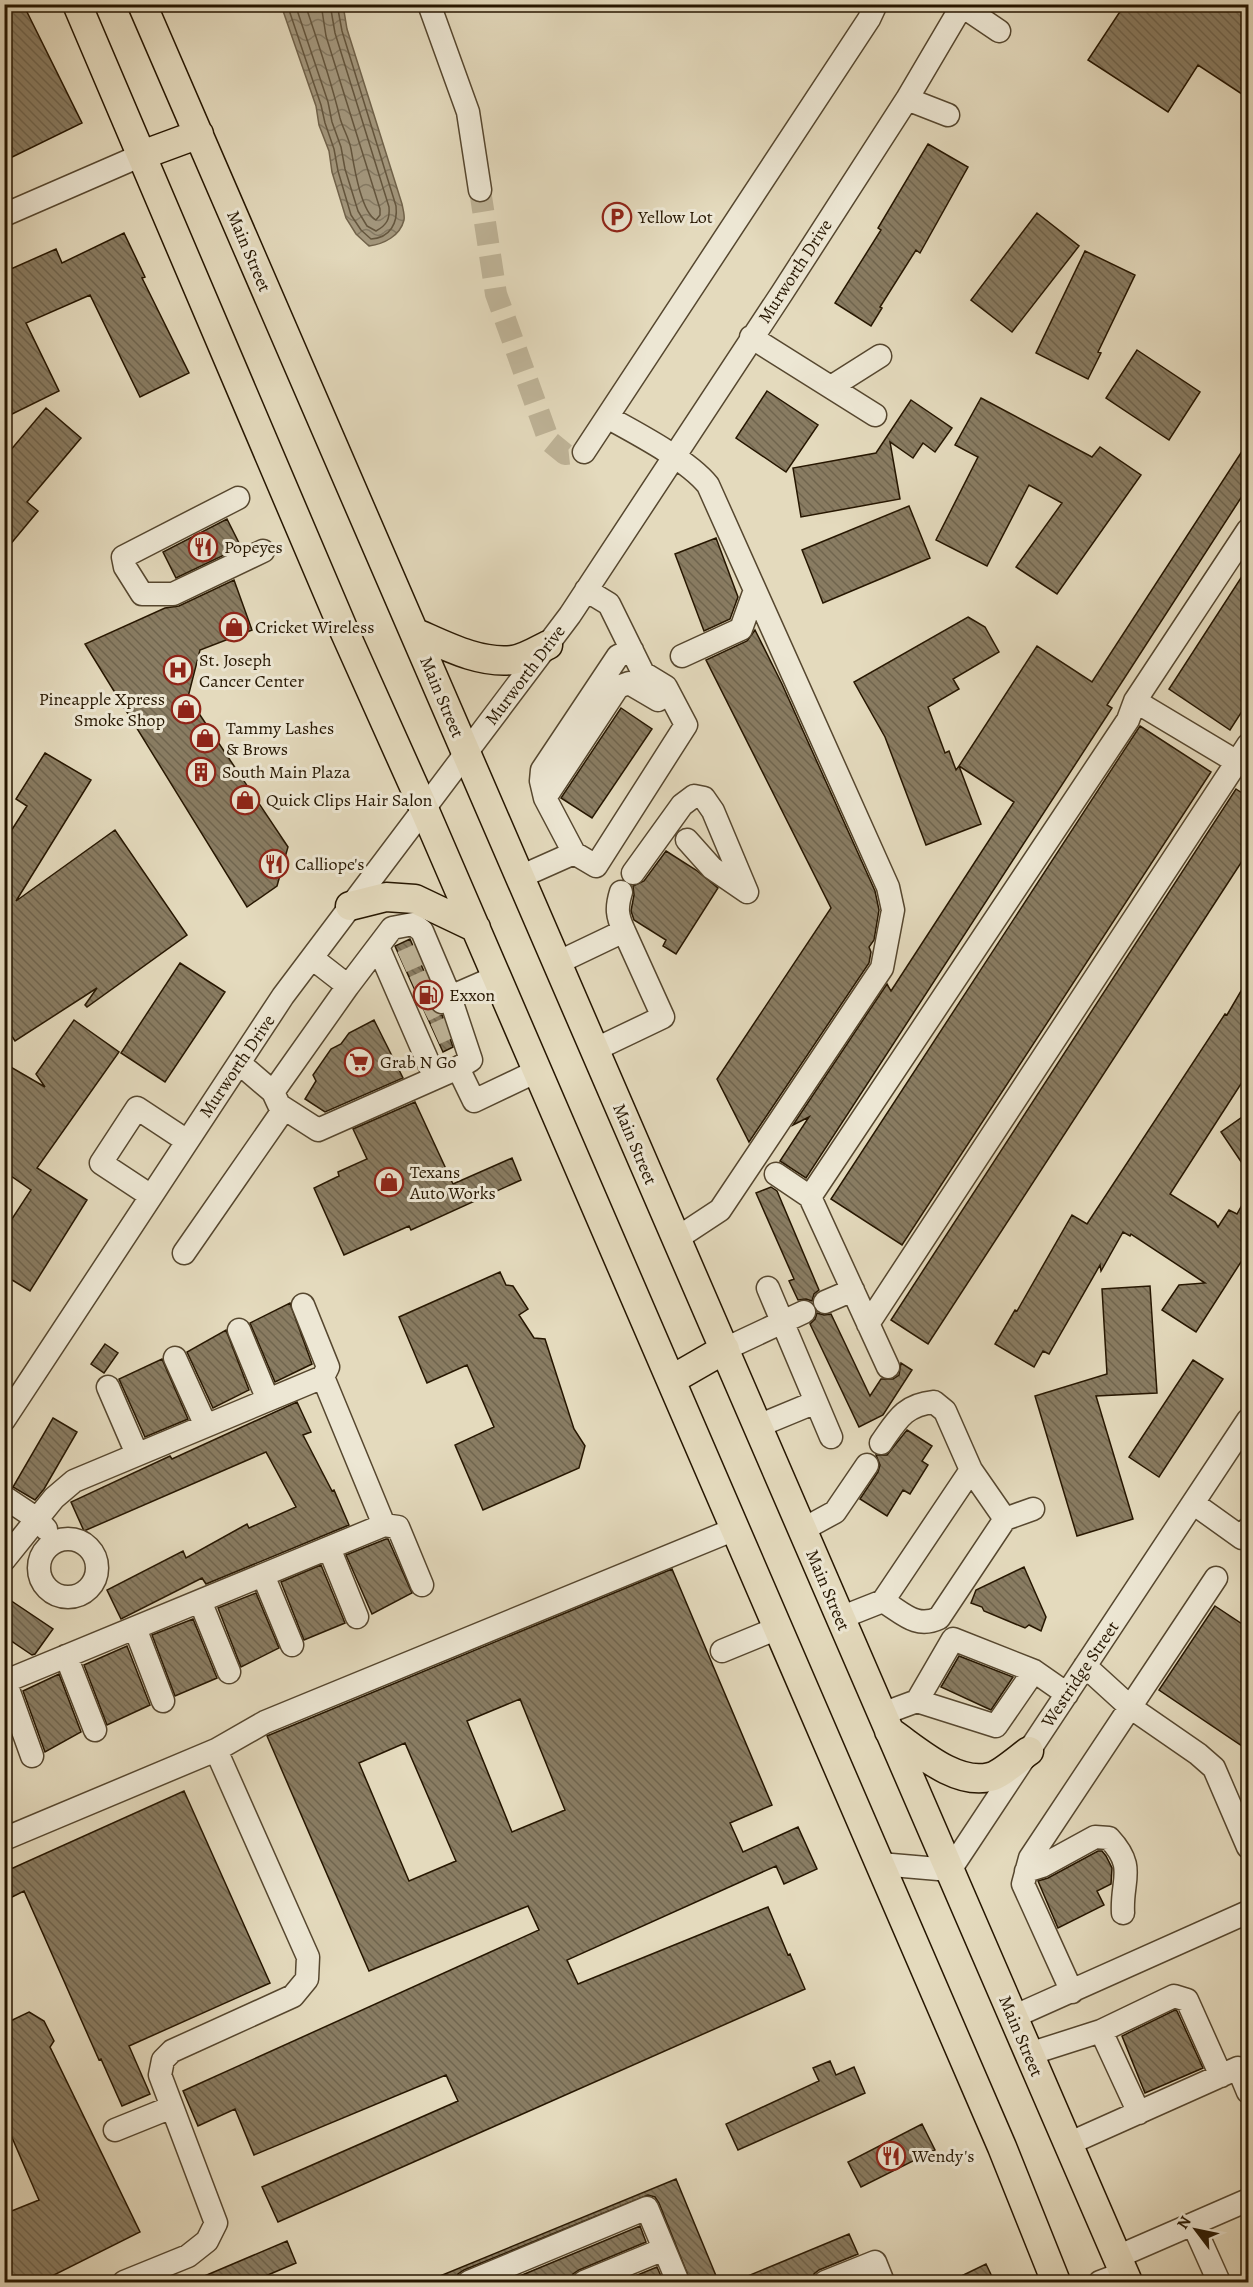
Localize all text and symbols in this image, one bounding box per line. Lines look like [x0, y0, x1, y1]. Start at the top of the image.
parking icon: Yellow Lot [601, 201, 633, 233]
place label: Yellow Lot [637, 205, 713, 229]
street label: Main Street [221, 207, 277, 295]
street label: Murworth Drive [752, 214, 838, 328]
restaurant icon: Popeyes [187, 531, 219, 563]
place label: Popeyes [224, 535, 283, 559]
shop icon: Cricket Wireless [218, 611, 250, 643]
place label: Cricket Wireless [255, 615, 375, 639]
street label: Murworth Drive [479, 620, 571, 730]
place label: St. Joseph Cancer Center [199, 648, 304, 693]
street label: Main Street [414, 653, 470, 741]
hospital icon: St. Joseph Cancer Center [162, 654, 194, 686]
place label: Pineapple Xpress Smoke Shop [39, 687, 165, 732]
shop icon: Pineapple Xpress Smoke Shop [170, 693, 202, 725]
place label: Tammy Lashes & Brows [226, 716, 334, 761]
shop icon: Tammy Lashes & Brows [189, 722, 221, 754]
building icon: South Main Plaza [185, 756, 217, 788]
place label: South Main Plaza [222, 760, 351, 784]
shop icon: Quick Clips Hair Salon [229, 784, 261, 816]
place label: Quick Clips Hair Salon [266, 788, 433, 812]
restaurant icon: Calliope's [258, 848, 290, 880]
place label: Calliope's [295, 852, 365, 876]
fuel station icon: Exxon [412, 979, 444, 1011]
place label: Exxon [449, 983, 495, 1007]
street label: Murworth Drive [194, 1010, 280, 1122]
supermarket icon: Grab N Go [343, 1046, 375, 1078]
place label: Grab N Go [380, 1050, 457, 1074]
street label: Main Street [607, 1100, 663, 1188]
place label: Texans Auto Works [409, 1160, 496, 1205]
shop icon: Texans Auto Works [373, 1166, 405, 1198]
street label: Main Street [800, 1546, 856, 1634]
street label: Westridge Street [1035, 1616, 1124, 1733]
street label: Main Street [993, 1992, 1049, 2080]
restaurant icon: Wendy's [875, 2140, 907, 2172]
place label: Wendy's [911, 2144, 975, 2168]
north arrow [1166, 2200, 1226, 2260]
text: N [1172, 2212, 1197, 2233]

